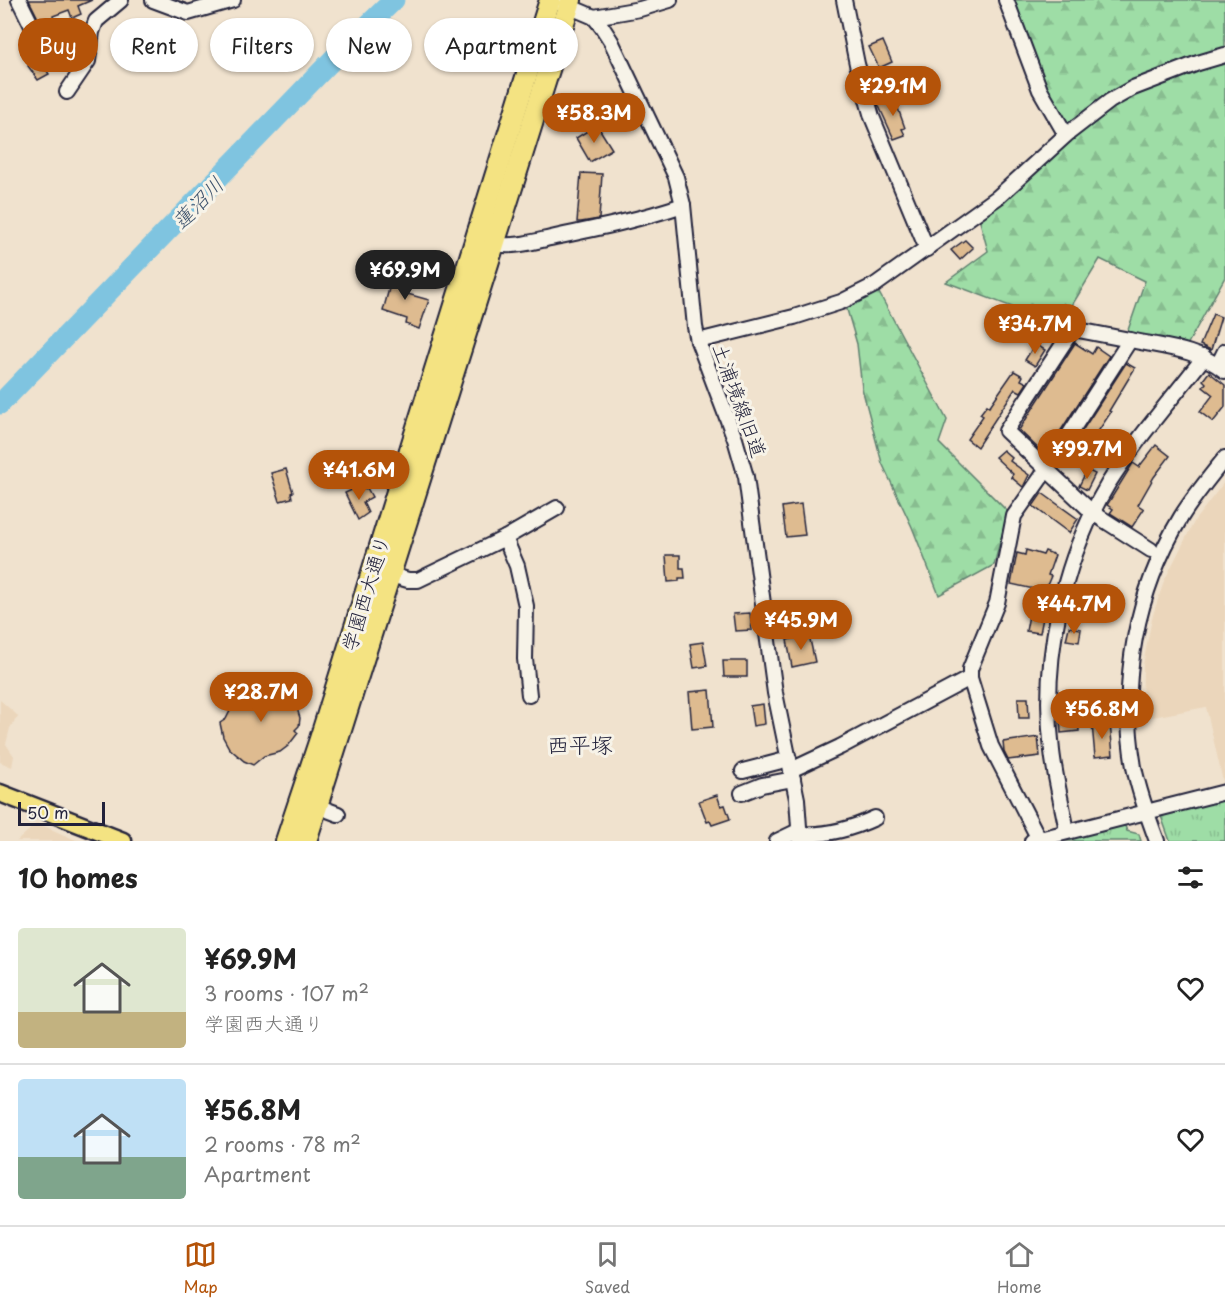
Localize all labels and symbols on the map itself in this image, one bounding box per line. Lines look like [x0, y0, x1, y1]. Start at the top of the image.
pin: ¥29.1M [844, 66, 942, 117]
pin: ¥58.3M [545, 93, 643, 144]
water label: 蓮沼川 [164, 168, 230, 236]
pin: ¥69.9M [356, 250, 454, 301]
pin: ¥34.7M [986, 304, 1084, 355]
street label: 土浦境線旧道 [705, 338, 775, 462]
pin: ¥99.7M [1038, 429, 1136, 480]
pin: ¥41.6M [310, 450, 408, 501]
street label: 学園西大通り [333, 531, 397, 655]
pin: ¥44.7M [1025, 584, 1123, 635]
pin: ¥45.9M [752, 600, 850, 651]
pin: ¥28.7M [212, 672, 310, 723]
pin: ¥56.8M [1053, 689, 1151, 740]
district label: 西平塚 [547, 727, 613, 760]
scale bar [18, 799, 105, 826]

